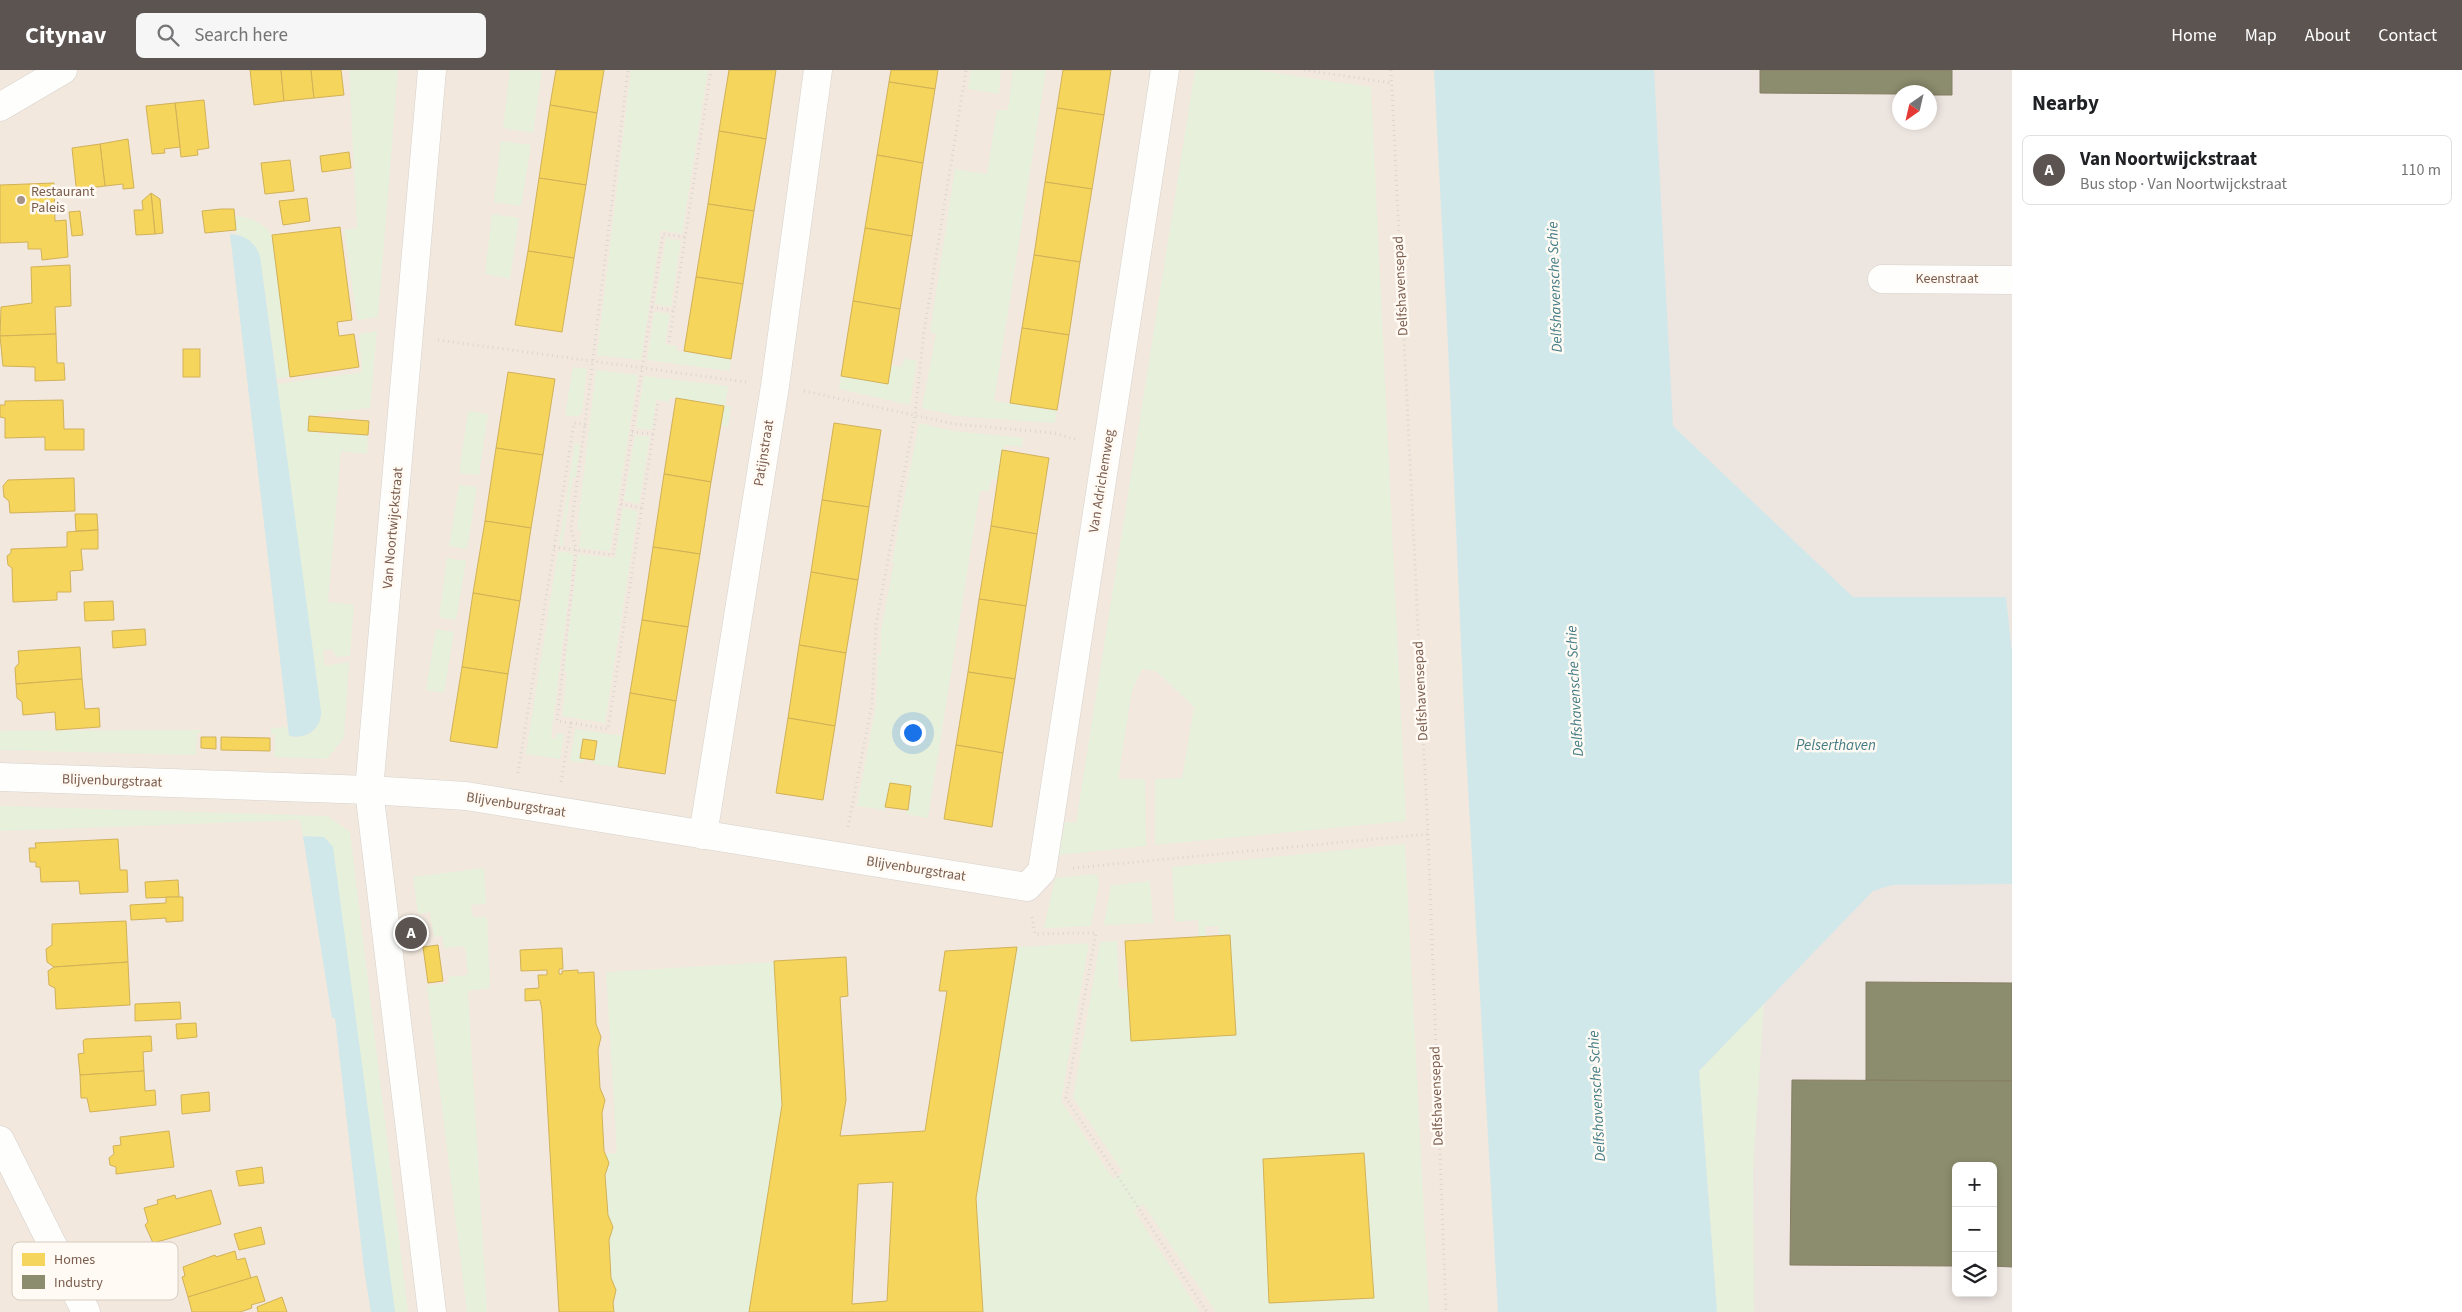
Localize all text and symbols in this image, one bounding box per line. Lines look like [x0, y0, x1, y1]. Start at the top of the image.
search box [136, 13, 486, 58]
text: Citynav [25, 18, 106, 53]
icon: search [154, 21, 182, 49]
text: Search here [194, 22, 288, 49]
text: Home [2171, 23, 2217, 48]
text: Map [2245, 23, 2277, 48]
text: About [2305, 23, 2350, 48]
text: Contact [2378, 23, 2437, 48]
north arrow [1892, 85, 1937, 130]
text: Nearby [2032, 88, 2099, 118]
text: Van Noortwijckstraat [2080, 146, 2257, 173]
text: A [2044, 159, 2054, 181]
text: 110 m [2401, 159, 2441, 181]
text: Bus stop · Van Noortwijckstraat [2080, 173, 2287, 195]
place label: Restaurant Paleis [31, 182, 95, 218]
marker: Restaurant Paleis [15, 194, 27, 206]
water label: Delfshavensche Schie [1542, 221, 1568, 353]
street label: Delfshavensepad [1388, 236, 1414, 336]
street label: Keenstraat [1915, 269, 1979, 289]
street label: Patijnstraat [749, 418, 779, 488]
street label: Van Adrichemweg [1084, 428, 1120, 534]
street label: Van Noortwijckstraat [378, 466, 408, 590]
water label: Delfshavensche Schie [1561, 625, 1589, 757]
street label: Delfshavensepad [1408, 641, 1434, 741]
your location [900, 720, 926, 746]
water label: Pelserthaven [1796, 735, 1876, 756]
street label: Blijvenburgstraat [61, 769, 163, 793]
street label: Blijvenburgstraat [465, 787, 567, 823]
street label: Blijvenburgstraat [865, 851, 967, 887]
pin: A [395, 914, 427, 952]
water label: Delfshavensche Schie [1583, 1030, 1611, 1162]
street label: Delfshavensepad [1425, 1046, 1449, 1146]
map controls [1952, 1162, 1997, 1297]
button: + [1952, 1162, 1997, 1207]
button: − [1952, 1207, 1997, 1252]
legend [12, 1242, 178, 1300]
text: Homes [54, 1250, 95, 1270]
button: layers [1952, 1252, 1997, 1297]
text: Industry [54, 1273, 103, 1293]

